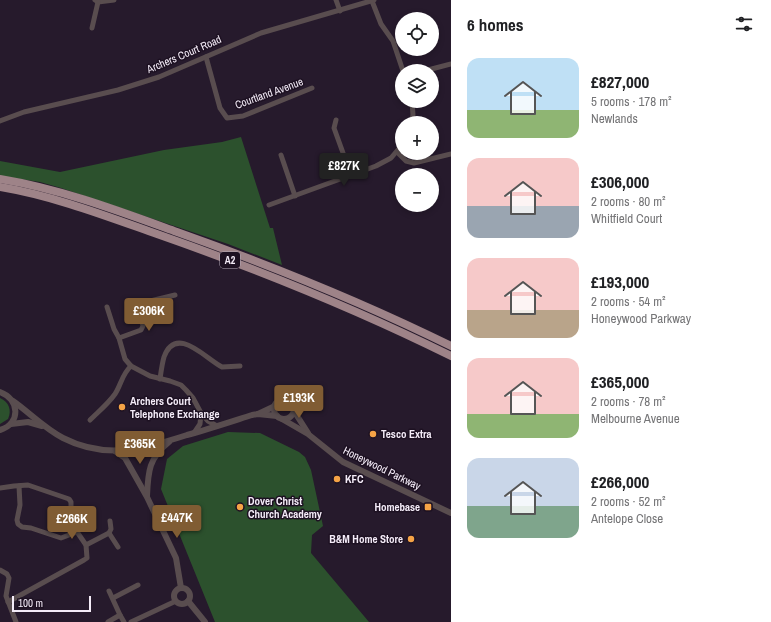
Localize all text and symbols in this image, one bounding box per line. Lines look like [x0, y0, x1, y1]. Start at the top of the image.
map controls [395, 12, 439, 212]
button: locate [395, 12, 439, 56]
text: 6 homes [467, 13, 524, 36]
icon: filters [733, 13, 755, 35]
street label: Archers Court Road [144, 32, 223, 76]
button: layers [395, 64, 439, 108]
text: £827,000 [591, 70, 649, 93]
street label: Courtland Avenue [233, 74, 305, 112]
icon: home [499, 74, 547, 122]
text: 5 rooms · 178 m² [591, 93, 672, 110]
text: Newlands [591, 110, 638, 127]
button: + [395, 116, 439, 160]
pin: £827K [316, 153, 372, 187]
text: £827K [328, 157, 360, 174]
button: − [395, 168, 439, 212]
text: £306,000 [591, 170, 649, 193]
icon: home [499, 174, 547, 222]
text: 2 rooms · 80 m² [591, 193, 666, 210]
text: Whitfield Court [591, 210, 662, 227]
road number: A2 [220, 252, 240, 268]
text: £193,000 [591, 270, 649, 293]
icon: home [499, 274, 547, 322]
text: 2 rooms · 54 m² [591, 293, 666, 310]
pin: £306K [121, 298, 177, 332]
text: £306K [133, 302, 165, 319]
text: Honeywood Parkway [591, 310, 691, 327]
text: £365,000 [591, 370, 649, 393]
icon: home [499, 374, 547, 422]
pin: £193K [271, 385, 327, 419]
text: £193K [283, 389, 315, 406]
text: 2 rooms · 78 m² [591, 393, 666, 410]
place label: Archers Court Telephone Exchange [130, 394, 220, 421]
marker: Archers Court Telephone Exchange [117, 402, 127, 412]
text: Melbourne Avenue [591, 410, 680, 427]
place label: Tesco Extra [381, 427, 431, 441]
marker: Tesco Extra [368, 429, 378, 439]
pin: £365K [112, 431, 168, 465]
text: £365K [124, 435, 156, 452]
street label: Honeywood Parkway [341, 443, 424, 493]
text: £266,000 [591, 470, 649, 493]
place label: KFC [345, 472, 364, 486]
marker: KFC [332, 474, 342, 484]
icon: home [499, 474, 547, 522]
text: 2 rooms · 52 m² [591, 493, 666, 510]
place label: Dover Christ Church Academy [248, 494, 322, 521]
place label: Homebase [374, 500, 420, 514]
marker: Dover Christ Church Academy [235, 502, 245, 512]
marker: Homebase [423, 502, 433, 512]
pin: £447K [149, 505, 205, 539]
pin: £266K [44, 506, 100, 540]
text: £447K [161, 509, 193, 526]
text: £266K [56, 510, 88, 527]
text: Antelope Close [591, 510, 663, 527]
place label: B&M Home Store [329, 532, 403, 546]
marker: B&M Home Store [406, 534, 416, 544]
scale bar [12, 594, 91, 613]
text: 100 m [18, 596, 43, 610]

